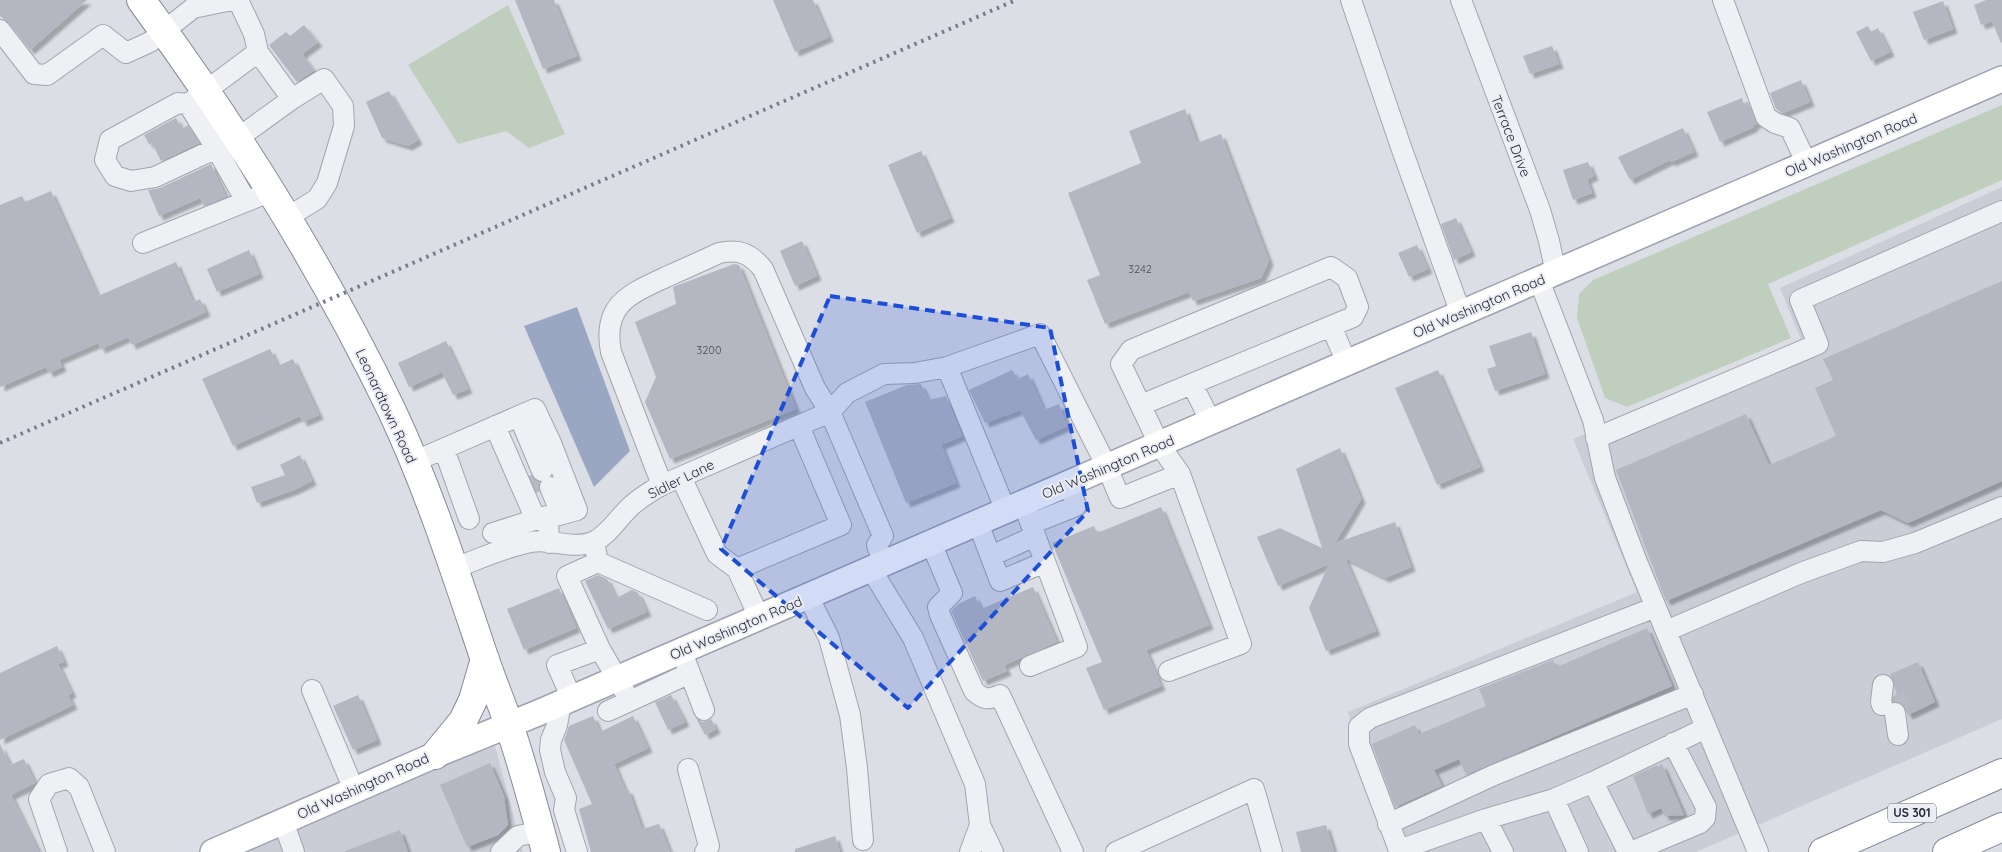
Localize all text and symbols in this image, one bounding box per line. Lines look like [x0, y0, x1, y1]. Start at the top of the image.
street label: Terrace Drive [1487, 92, 1535, 180]
street label: Old Washington Road [1782, 109, 1920, 181]
house number: 3242 [1128, 262, 1152, 276]
street label: Old Washington Road [1410, 270, 1548, 342]
house number: 3200 [697, 343, 721, 357]
street label: Leonardtown Road [352, 346, 420, 466]
street label: Old Washington Road [1039, 431, 1177, 503]
street label: Sidler Lane [645, 455, 717, 503]
street label: Old Washington Road [667, 592, 805, 664]
street label: Old Washington Road [294, 749, 432, 823]
road number: US 301 [1888, 804, 1936, 822]

